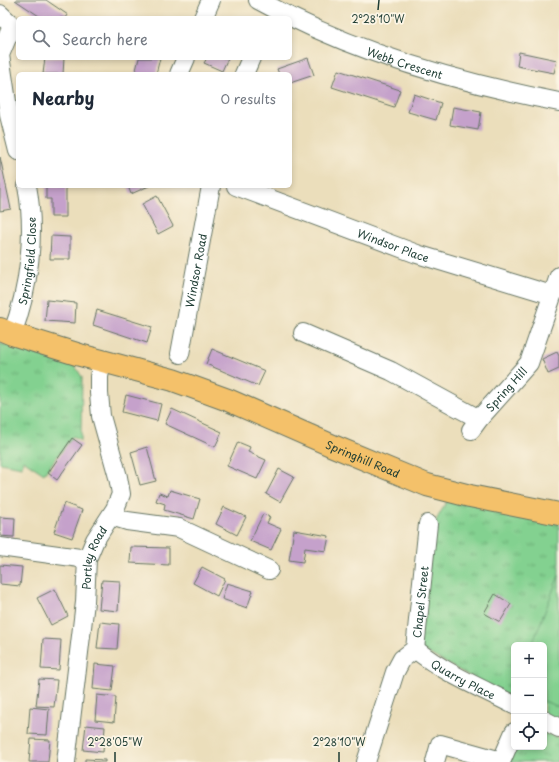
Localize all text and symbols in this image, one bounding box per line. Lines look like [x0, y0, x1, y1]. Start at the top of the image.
text: 2°28'10"W [351, 11, 405, 26]
search box [16, 16, 292, 60]
icon: search [30, 27, 52, 49]
text: Search here [62, 27, 148, 50]
street label: Webb Crescent [365, 42, 445, 83]
text: Nearby [32, 85, 94, 111]
text: 0 results [221, 89, 276, 108]
street label: Springfield Close [13, 216, 39, 307]
street label: Windsor Place [355, 224, 431, 266]
street label: Windsor Road [180, 232, 211, 309]
street label: Spring Hill [481, 363, 531, 415]
street label: Springhill Road [323, 435, 403, 481]
street label: Portley Road [77, 522, 111, 590]
street label: Chapel Street [408, 565, 432, 639]
map controls [511, 642, 547, 750]
button: + [511, 642, 547, 678]
street label: Quarry Place [428, 655, 499, 703]
button: − [511, 678, 547, 714]
button: locate [511, 714, 547, 750]
text: 2°28'05"W [88, 734, 143, 749]
text: 2°28'10"W [312, 734, 366, 749]

